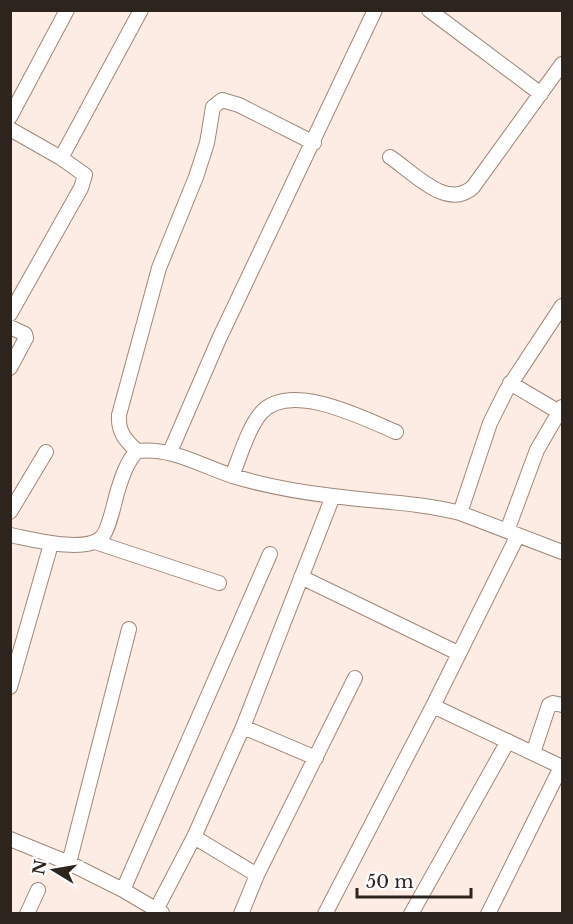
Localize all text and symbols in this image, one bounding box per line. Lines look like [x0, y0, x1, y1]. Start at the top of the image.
north arrow [24, 840, 84, 900]
text: N [28, 858, 51, 876]
scale bar [357, 861, 471, 899]
text: 50 m [366, 871, 414, 893]

